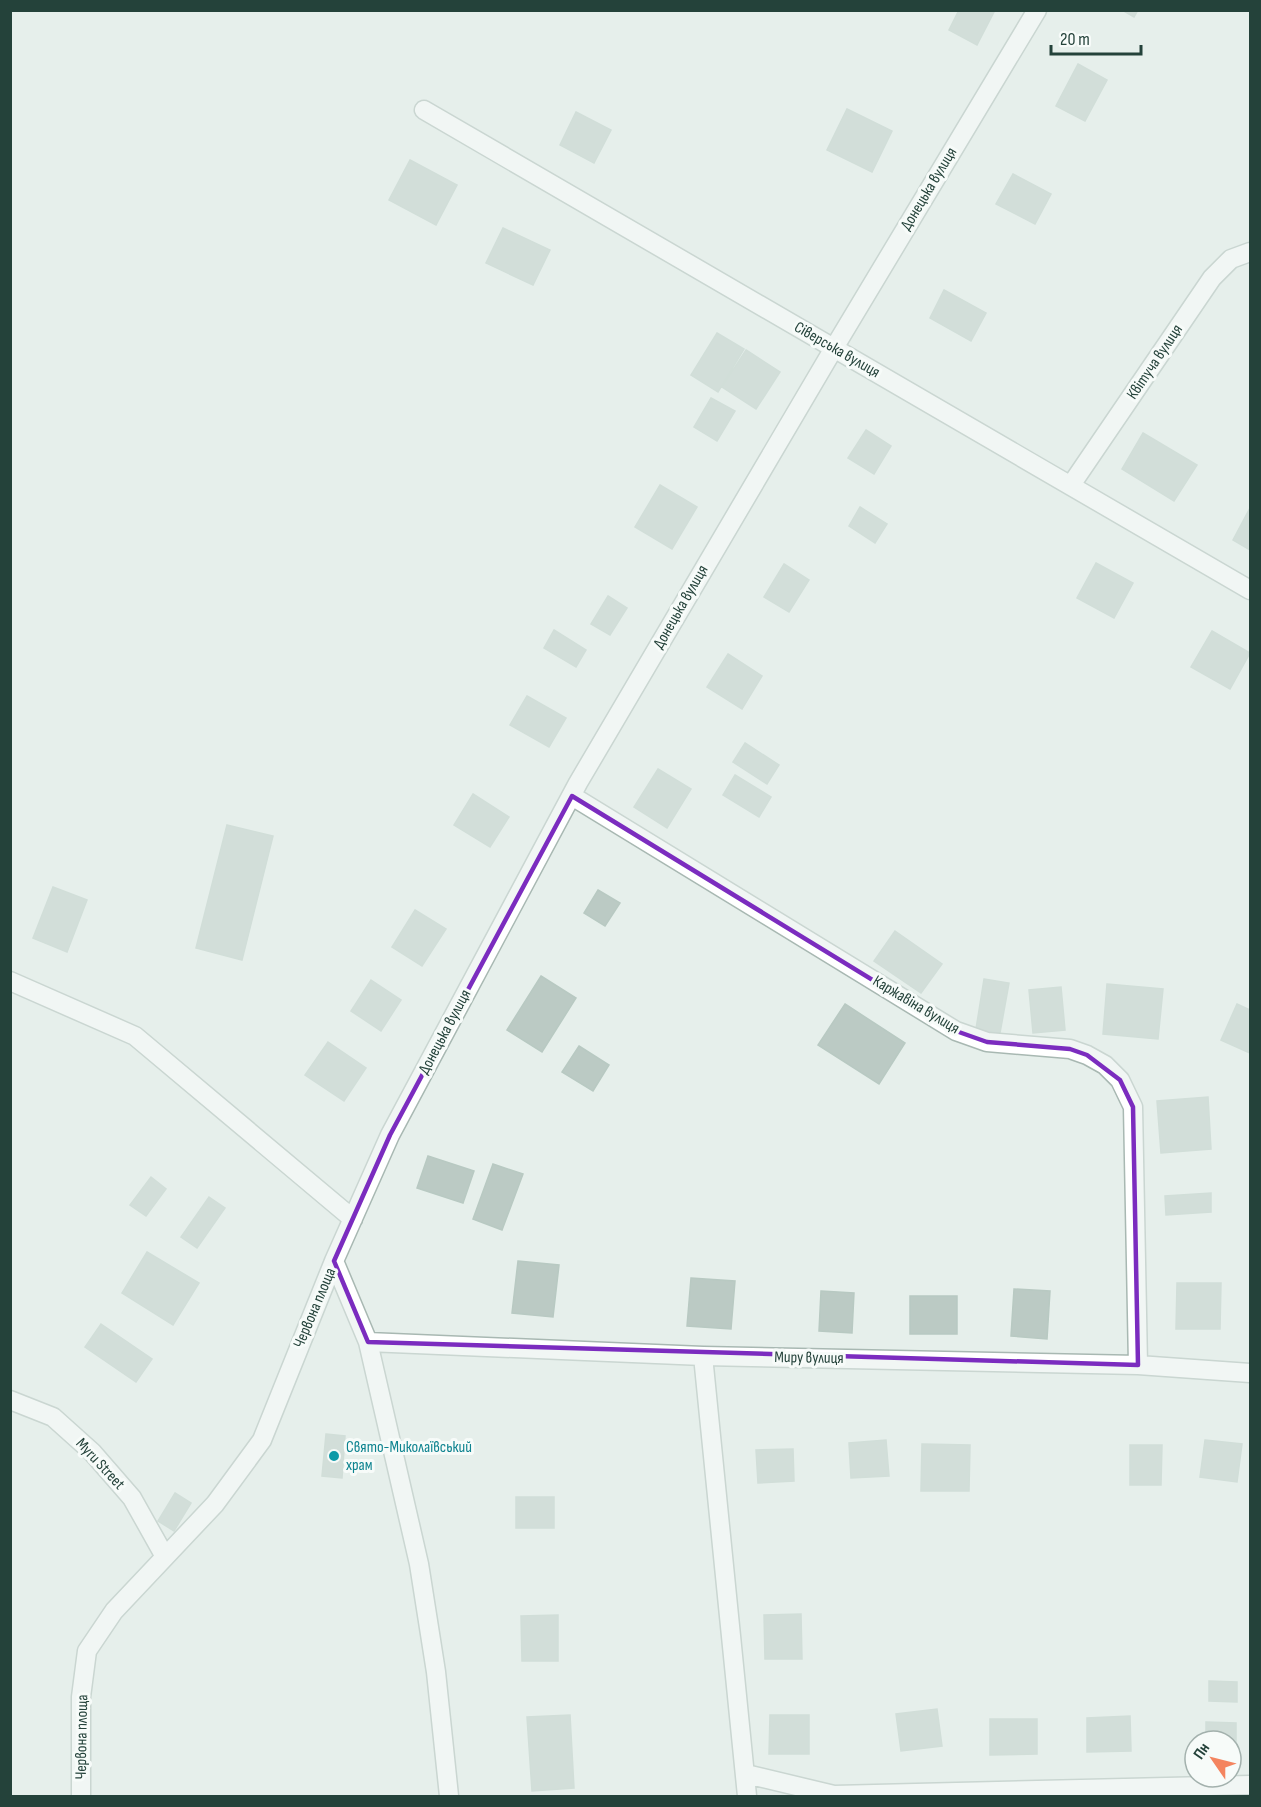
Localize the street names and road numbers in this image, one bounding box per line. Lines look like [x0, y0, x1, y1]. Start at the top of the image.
street label: Донецька вулиця [897, 144, 961, 234]
street label: Сіверська вулиця [791, 318, 883, 382]
street label: Квітуча вулиця [1123, 321, 1187, 403]
street label: Донецька вулиця [649, 562, 713, 652]
street label: Каржавіна вулиця [869, 972, 963, 1038]
street label: Донецька вулиця [415, 986, 475, 1078]
street label: Червона площа [290, 1265, 340, 1351]
street label: Миру вулиця [774, 1348, 844, 1368]
street label: Myru Street [71, 1434, 129, 1494]
street label: Червона площа [72, 1694, 92, 1780]

